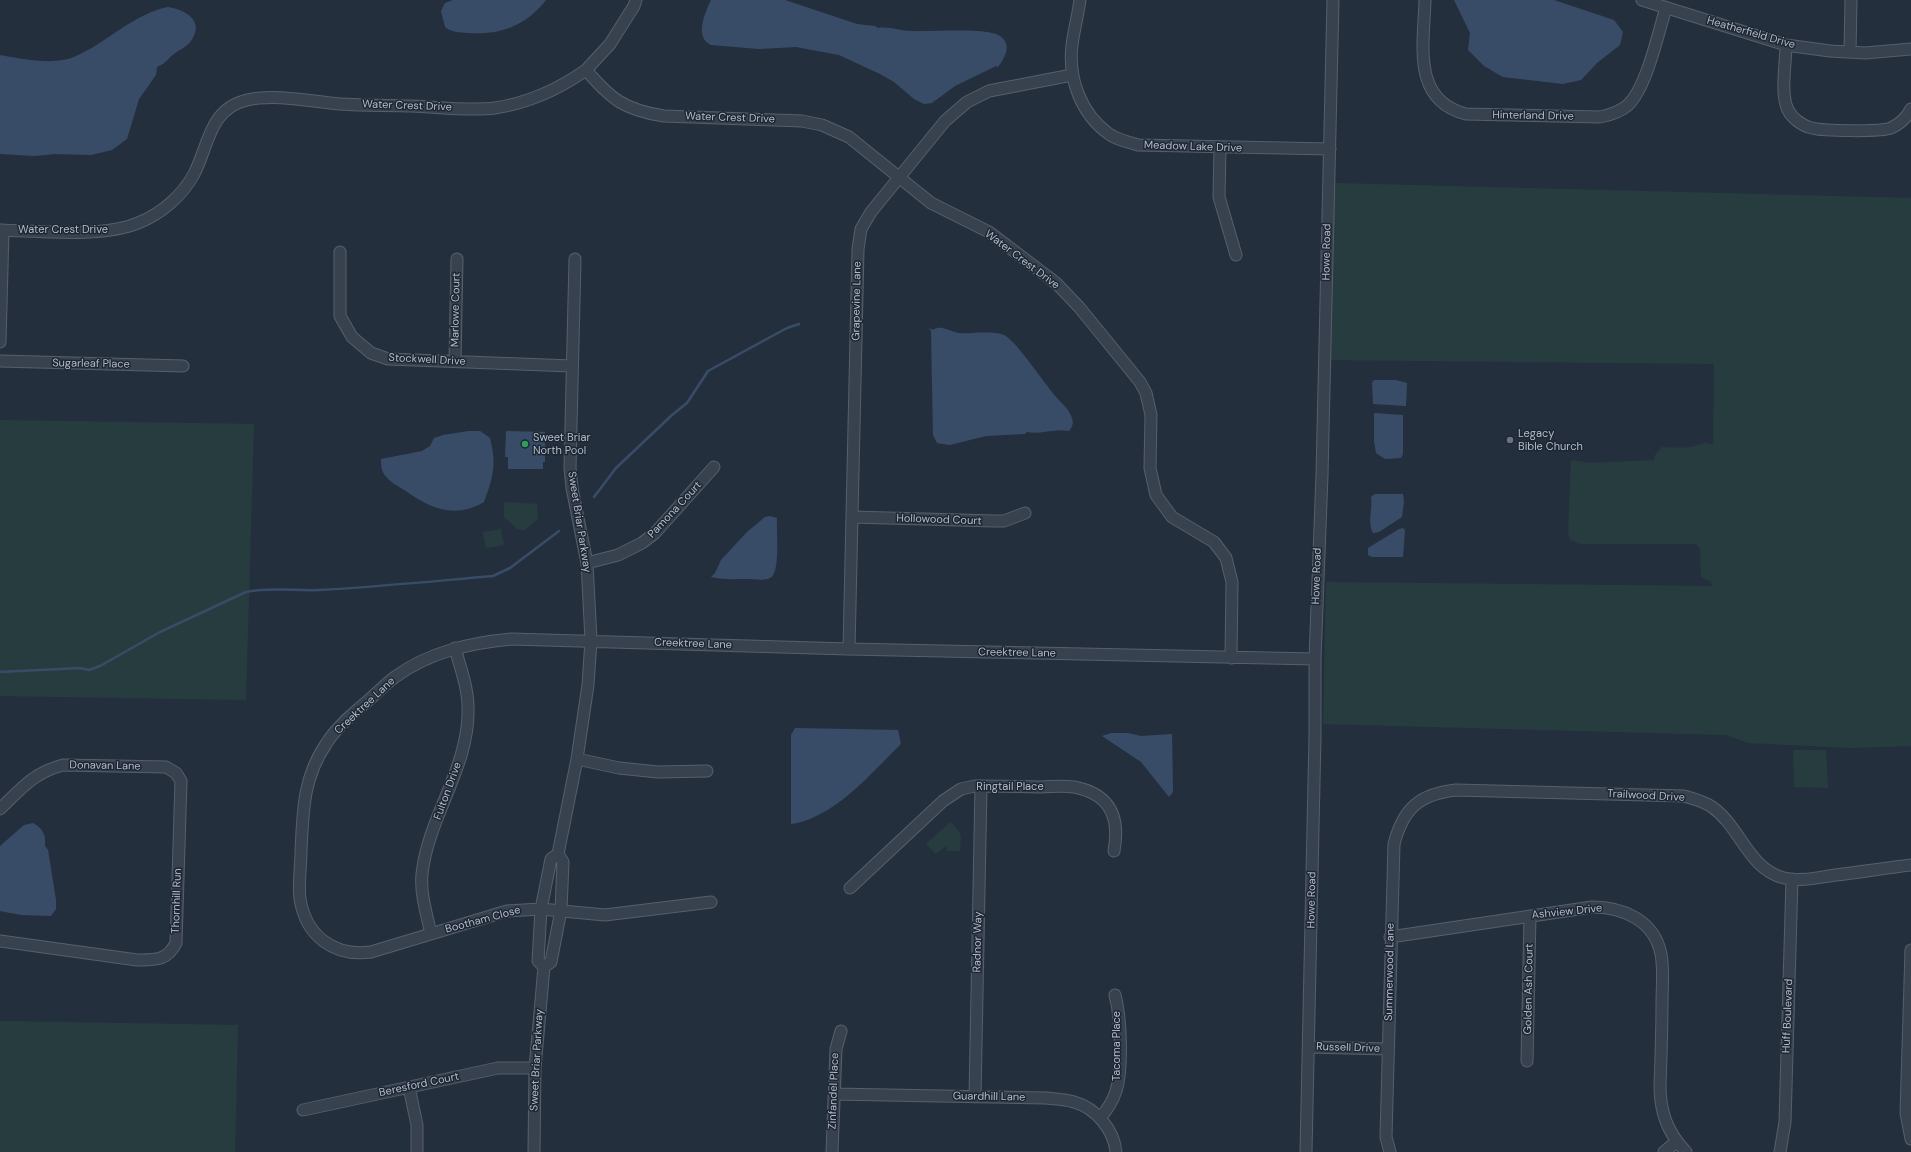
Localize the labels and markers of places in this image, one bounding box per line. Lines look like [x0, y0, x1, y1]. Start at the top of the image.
place label: Legacy Bible Church [1518, 427, 1583, 453]
place label: Sweet Briar North Pool [533, 431, 591, 457]
marker: Legacy Bible Church [1505, 435, 1515, 445]
marker: Sweet Briar North Pool [520, 439, 530, 449]

